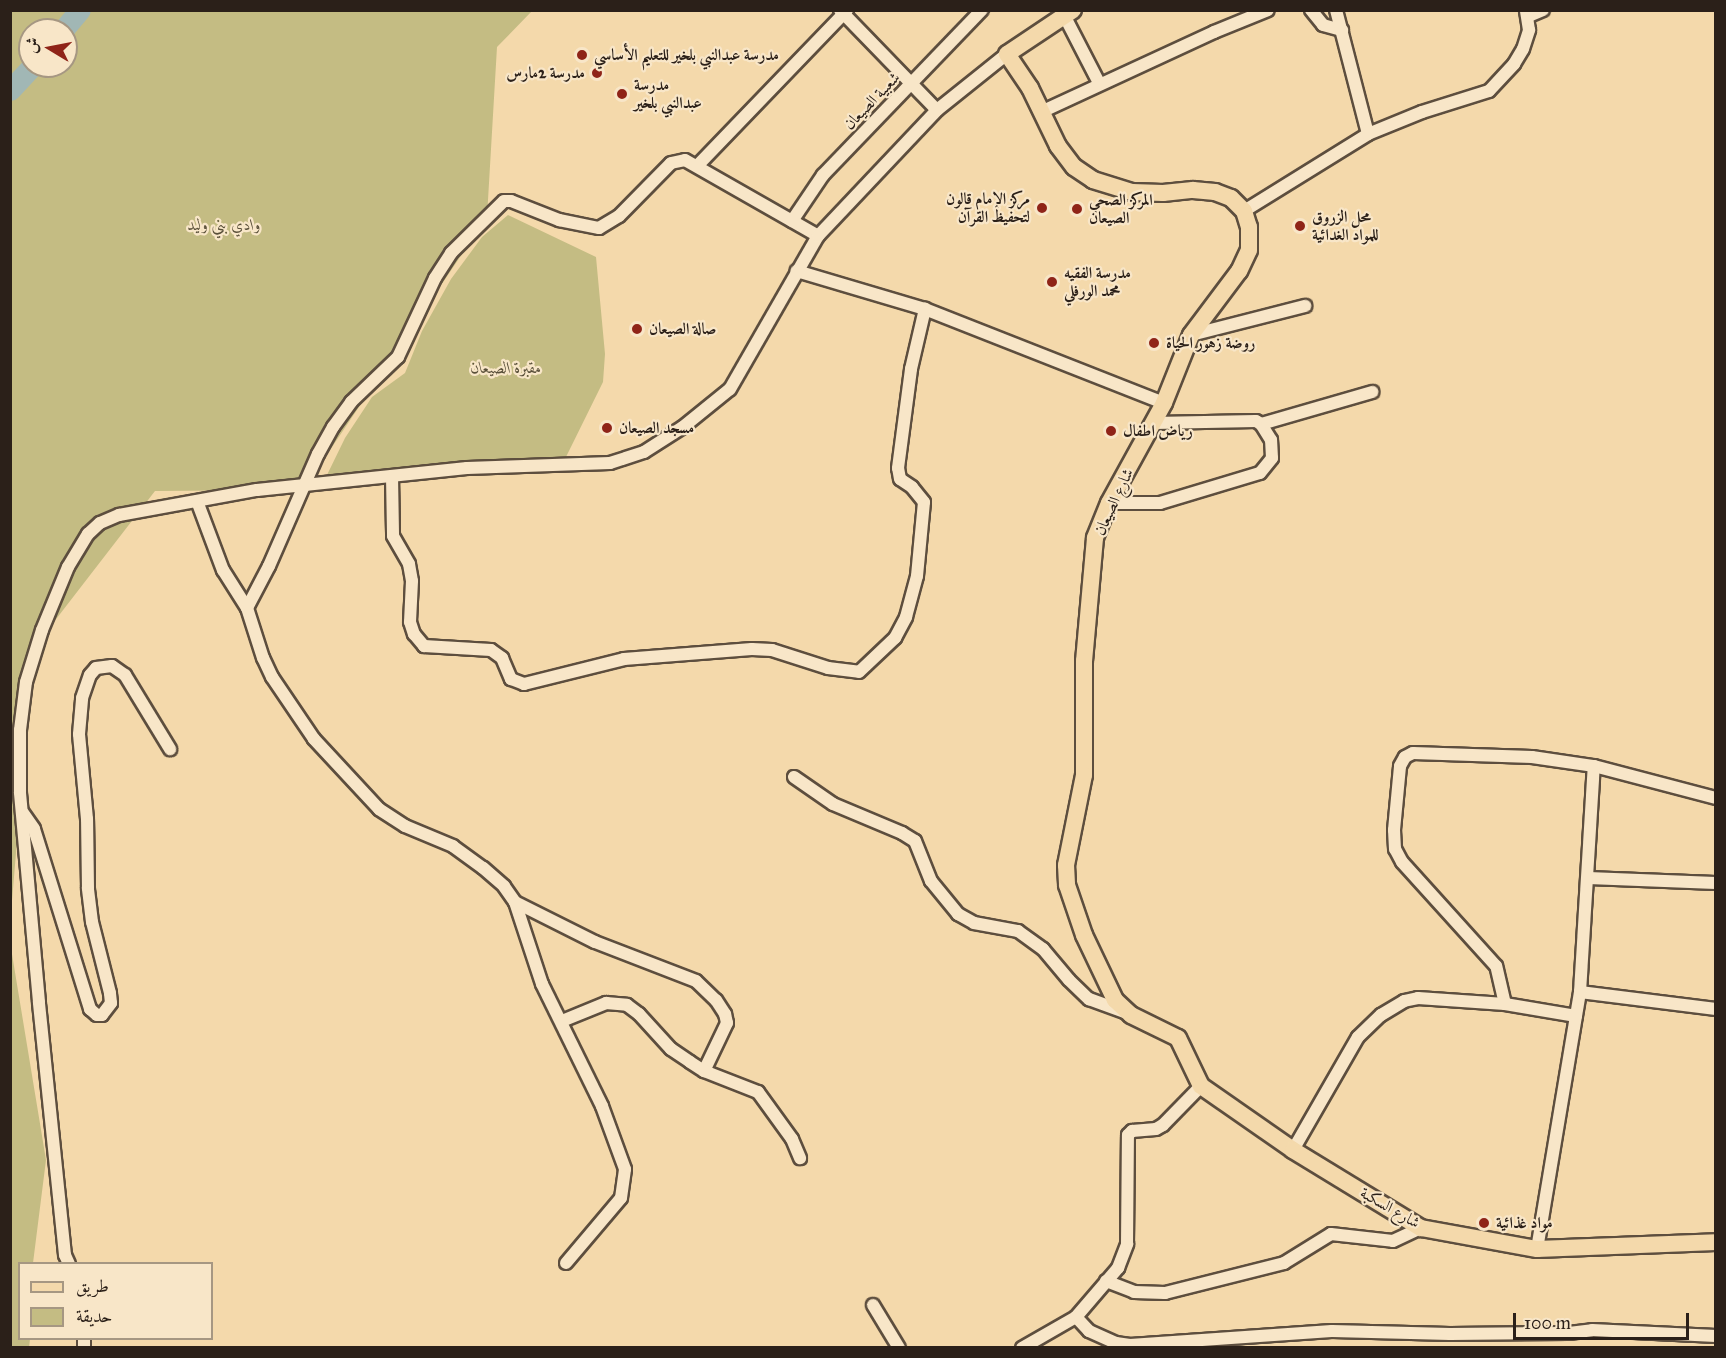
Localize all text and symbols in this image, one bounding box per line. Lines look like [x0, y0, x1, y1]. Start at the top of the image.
north arrow [18, 18, 78, 78]
text: ش [21, 36, 42, 55]
place label: مدرسة عبدالنبي بلخير للتعليم الأساسي [594, 45, 779, 65]
marker: مدرسة عبدالنبي بلخير للتعليم الأساسي [575, 48, 589, 62]
place label: مدرسة 2مارس [506, 63, 585, 83]
marker: مدرسة 2مارس [590, 66, 604, 80]
street label: شعبية الصيعان [840, 68, 904, 134]
place label: مدرسة عبدالنبي بلخير [634, 75, 702, 113]
marker: مدرسة عبدالنبي بلخير [615, 87, 629, 101]
place label: مركز الإمام قالون لتحفيظ القرآن [946, 189, 1030, 227]
place label: المركز الصحي الصيعان [1089, 190, 1153, 228]
marker: مركز الإمام قالون لتحفيظ القرآن [1035, 201, 1049, 215]
marker: المركز الصحي الصيعان [1070, 202, 1084, 216]
place label: محل الزروق للمواد الغدائية [1312, 207, 1378, 245]
park label: وادي بني وليد [187, 215, 261, 235]
marker: محل الزروق للمواد الغدائية [1293, 219, 1307, 233]
place label: مدرسة الفقيه محمد الورفلي [1064, 263, 1131, 301]
marker: مدرسة الفقيه محمد الورفلي [1045, 275, 1059, 289]
place label: صالة الصيعان [649, 319, 716, 339]
marker: صالة الصيعان [630, 322, 644, 336]
place label: روضة زهور الحياة [1166, 333, 1255, 353]
marker: روضة زهور الحياة [1147, 336, 1161, 350]
park label: مقبرة الصيعان [471, 358, 541, 378]
place label: مسجد الصيعان [619, 418, 694, 438]
marker: مسجد الصيعان [600, 421, 614, 435]
place label: رياض اطفال [1123, 421, 1193, 441]
marker: رياض اطفال [1104, 424, 1118, 438]
street label: شارع الصيعان [1090, 465, 1138, 539]
street label: شارع السكبة [1357, 1183, 1423, 1233]
place label: مواد غذائية [1496, 1213, 1553, 1233]
marker: مواد غذائية [1477, 1216, 1491, 1230]
legend [18, 1262, 213, 1340]
text: طريق [76, 1275, 109, 1297]
scale bar [1516, 1301, 1692, 1339]
text: حديقة [76, 1305, 112, 1327]
text: 100 m [1524, 1312, 1571, 1334]

